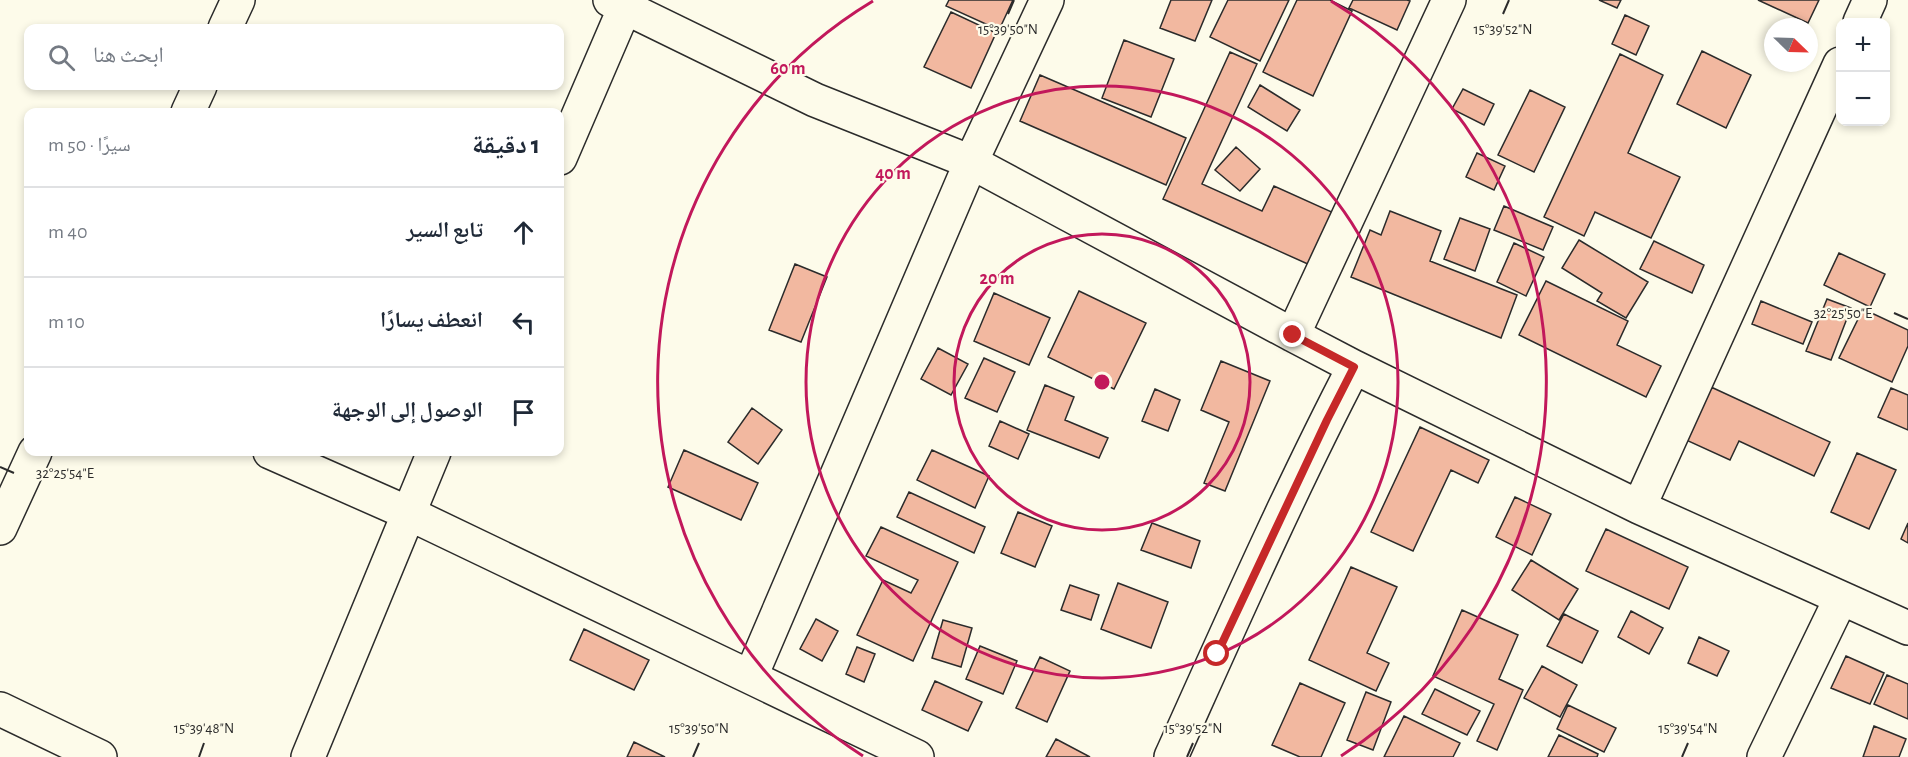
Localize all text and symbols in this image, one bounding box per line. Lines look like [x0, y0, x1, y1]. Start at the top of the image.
north arrow [1764, 18, 1818, 72]
map controls [1836, 18, 1890, 126]
button: + [1836, 18, 1890, 72]
text: 15°39'50"N [978, 22, 1038, 37]
text: 15°39'52"N [1473, 22, 1533, 37]
search box [24, 24, 564, 90]
icon: search [45, 41, 78, 74]
text: ابحث هنا [93, 44, 164, 66]
text: 60 m [770, 60, 806, 78]
button: − [1836, 72, 1890, 126]
text: 1 دقيقة [472, 132, 540, 158]
text: سيرًا · 50 m [48, 135, 131, 155]
text: 40 m [875, 165, 911, 183]
icon: ahead [507, 216, 540, 249]
text: تابع السير [406, 219, 483, 241]
text: 40 m [48, 222, 88, 242]
text: 20 m [979, 270, 1015, 288]
icon: left [507, 306, 540, 339]
text: 32°25'50"E [1814, 306, 1872, 321]
text: انعطف يسارًا [380, 309, 483, 331]
text: 10 m [48, 312, 85, 332]
route end [1279, 321, 1305, 347]
centre of rings [1092, 372, 1112, 392]
icon: arrive [507, 396, 540, 429]
text: الوصول إلى الوجهة [332, 399, 483, 421]
text: 32°25'54"E [36, 466, 94, 481]
route start [1203, 640, 1229, 666]
text: 15°39'48"N [174, 721, 234, 736]
text: 15°39'50"N [669, 721, 729, 736]
text: 15°39'52"N [1163, 721, 1223, 736]
text: 15°39'54"N [1658, 721, 1718, 736]

